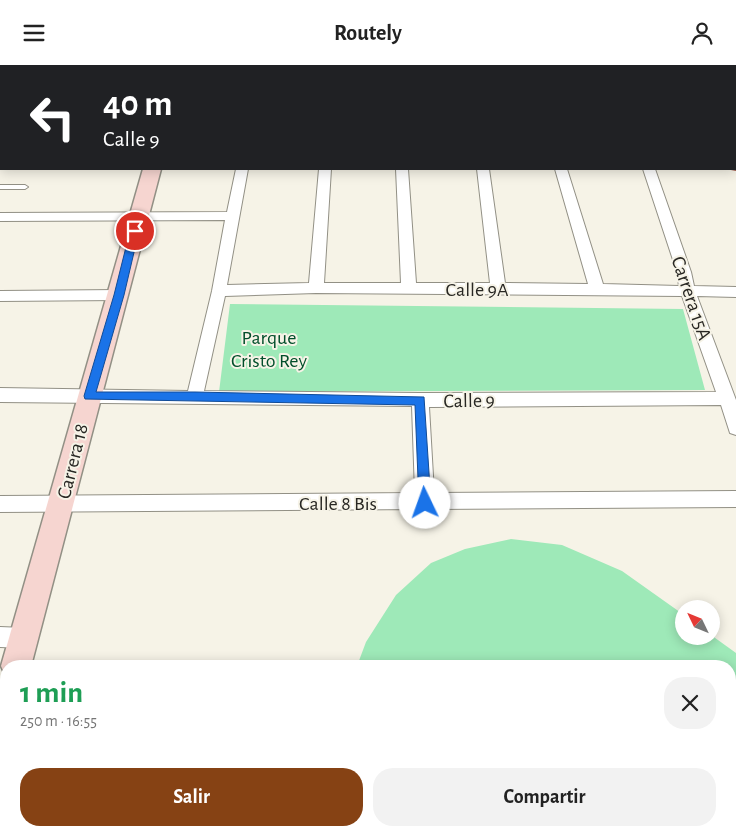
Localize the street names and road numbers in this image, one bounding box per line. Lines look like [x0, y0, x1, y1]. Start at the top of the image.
street label: Carrera 15A [667, 254, 715, 343]
street label: Calle 9A [446, 280, 509, 300]
street label: Calle 9 [443, 391, 495, 411]
street label: Carrera 18 [54, 422, 92, 501]
street label: Calle 8 Bis [299, 494, 377, 514]

